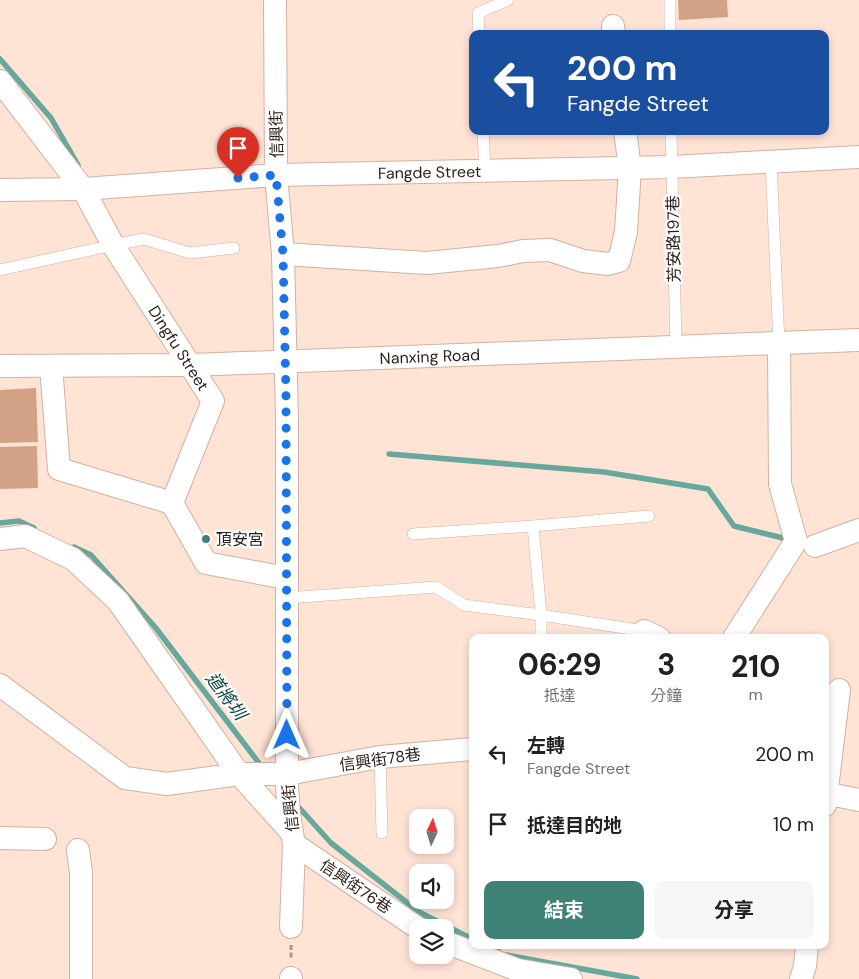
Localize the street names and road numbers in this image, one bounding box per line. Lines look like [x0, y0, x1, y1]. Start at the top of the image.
street label: 信興街 [266, 110, 287, 158]
street label: Fangde Street [378, 161, 481, 184]
street label: 芳安路197巷 [662, 195, 685, 283]
street label: Dingfu Street [143, 302, 214, 395]
street label: Nanxing Road [379, 344, 480, 369]
street label: 信興街78巷 [338, 743, 422, 776]
street label: 信興街 [278, 783, 303, 833]
street label: 信興街76巷 [316, 855, 396, 918]

